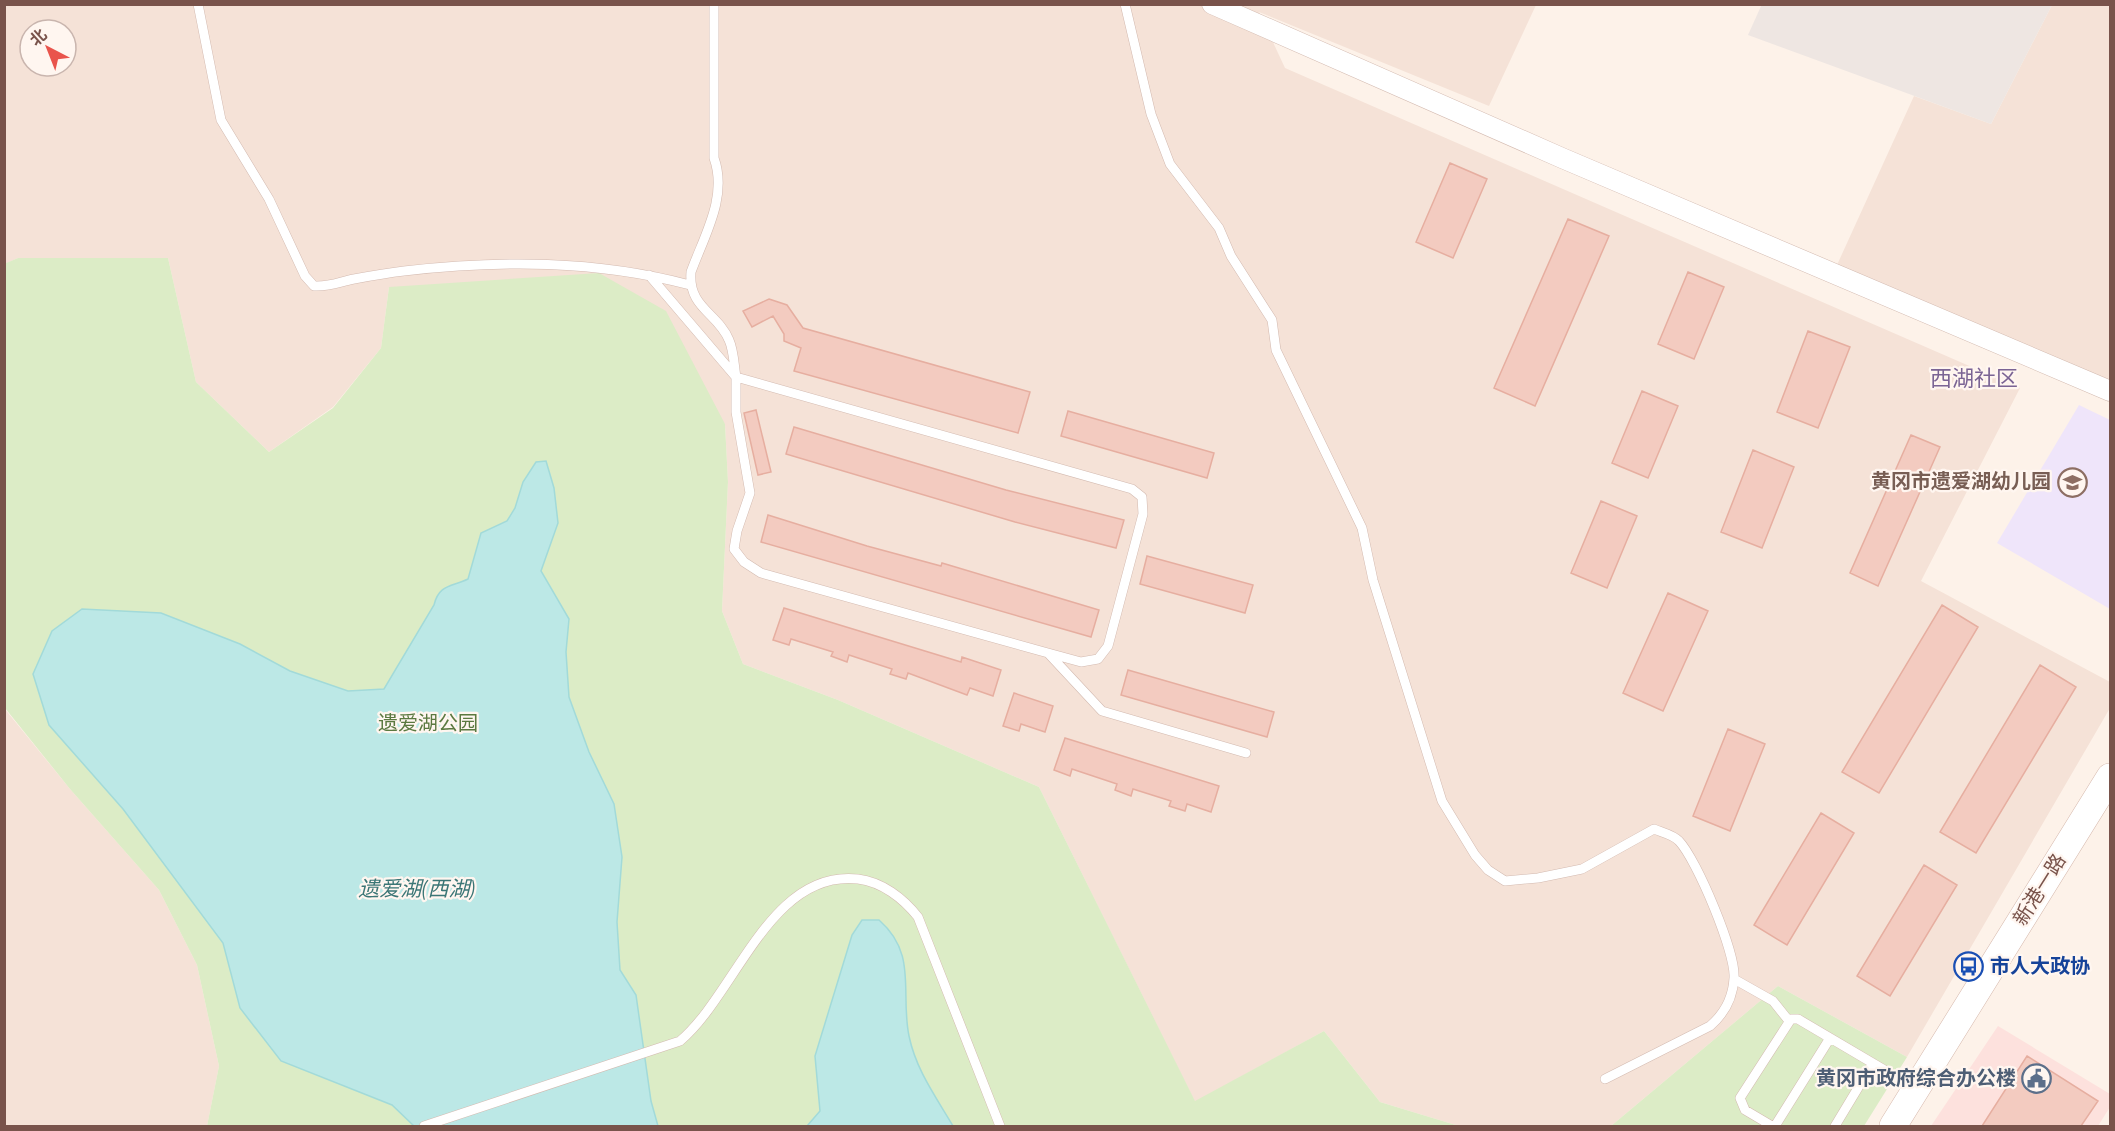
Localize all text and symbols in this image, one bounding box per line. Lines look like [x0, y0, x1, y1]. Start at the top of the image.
north arrow [18, 18, 78, 78]
text: 北 [25, 24, 52, 51]
district label: 西湖社区 [1930, 363, 2018, 395]
school or university icon: 黄冈市遗爱湖幼儿园 [2056, 466, 2088, 498]
place label: 黄冈市遗爱湖幼儿园 [1871, 468, 2051, 496]
park label: 遗爱湖公园 [378, 710, 478, 738]
street label: 新港一路 [2007, 849, 2073, 931]
water label: 遗爱湖(西湖) [358, 874, 476, 904]
bus stop icon: 市人大政协 [1953, 951, 1985, 983]
place label: 市人大政协 [1990, 953, 2090, 981]
public building icon: 黄冈市政府综合办公楼 [2021, 1063, 2053, 1095]
place label: 黄冈市政府综合办公楼 [1816, 1065, 2016, 1093]

